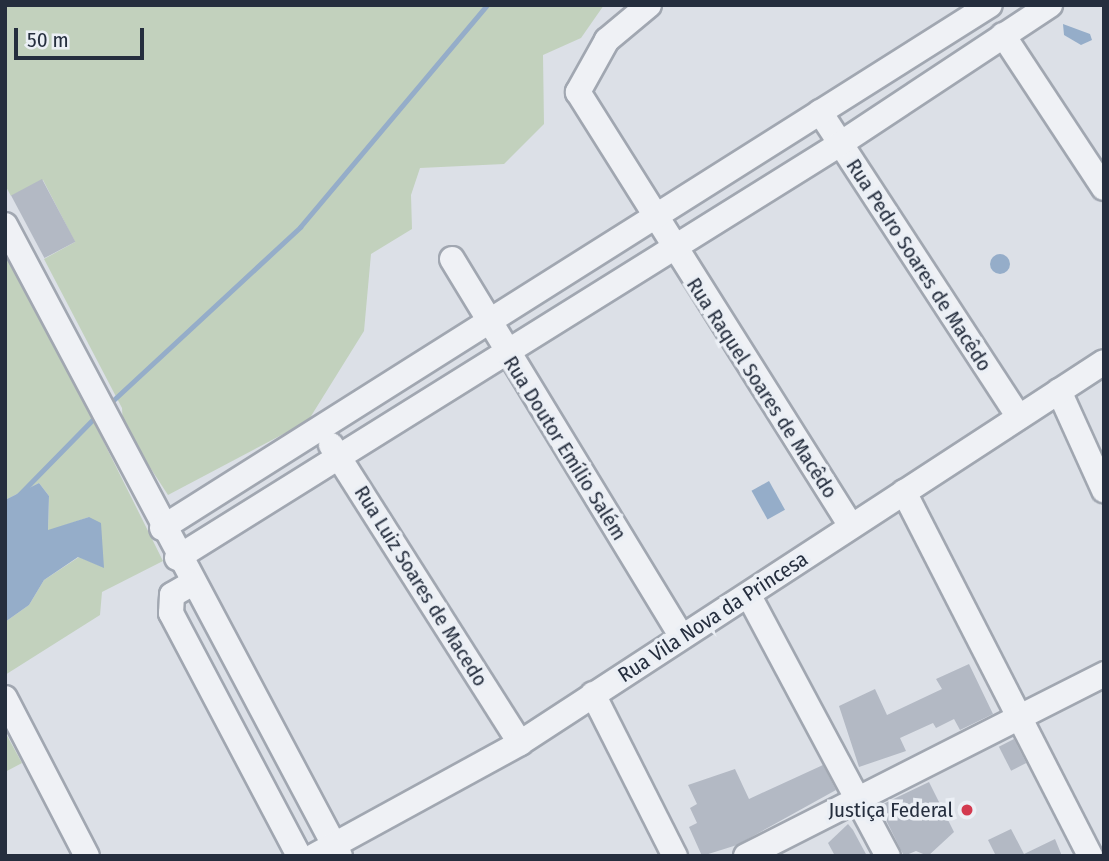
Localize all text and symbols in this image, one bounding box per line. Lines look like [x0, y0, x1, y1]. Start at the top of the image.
scale bar [18, 14, 147, 58]
text: 50 m [27, 27, 69, 53]
street label: Rua Pedro Soares de Macêdo [841, 154, 997, 376]
street label: Rua Raquel Soares de Macêdo [681, 273, 843, 503]
street label: Rua Doutor Emílio Salém [498, 351, 632, 545]
street label: Rua Luiz Soares de Macedo [349, 481, 493, 691]
street label: Rua Vila Nova da Princesa [613, 546, 813, 688]
place label: Justiça Federal [828, 797, 953, 823]
marker: Justiça Federal [959, 802, 975, 818]

